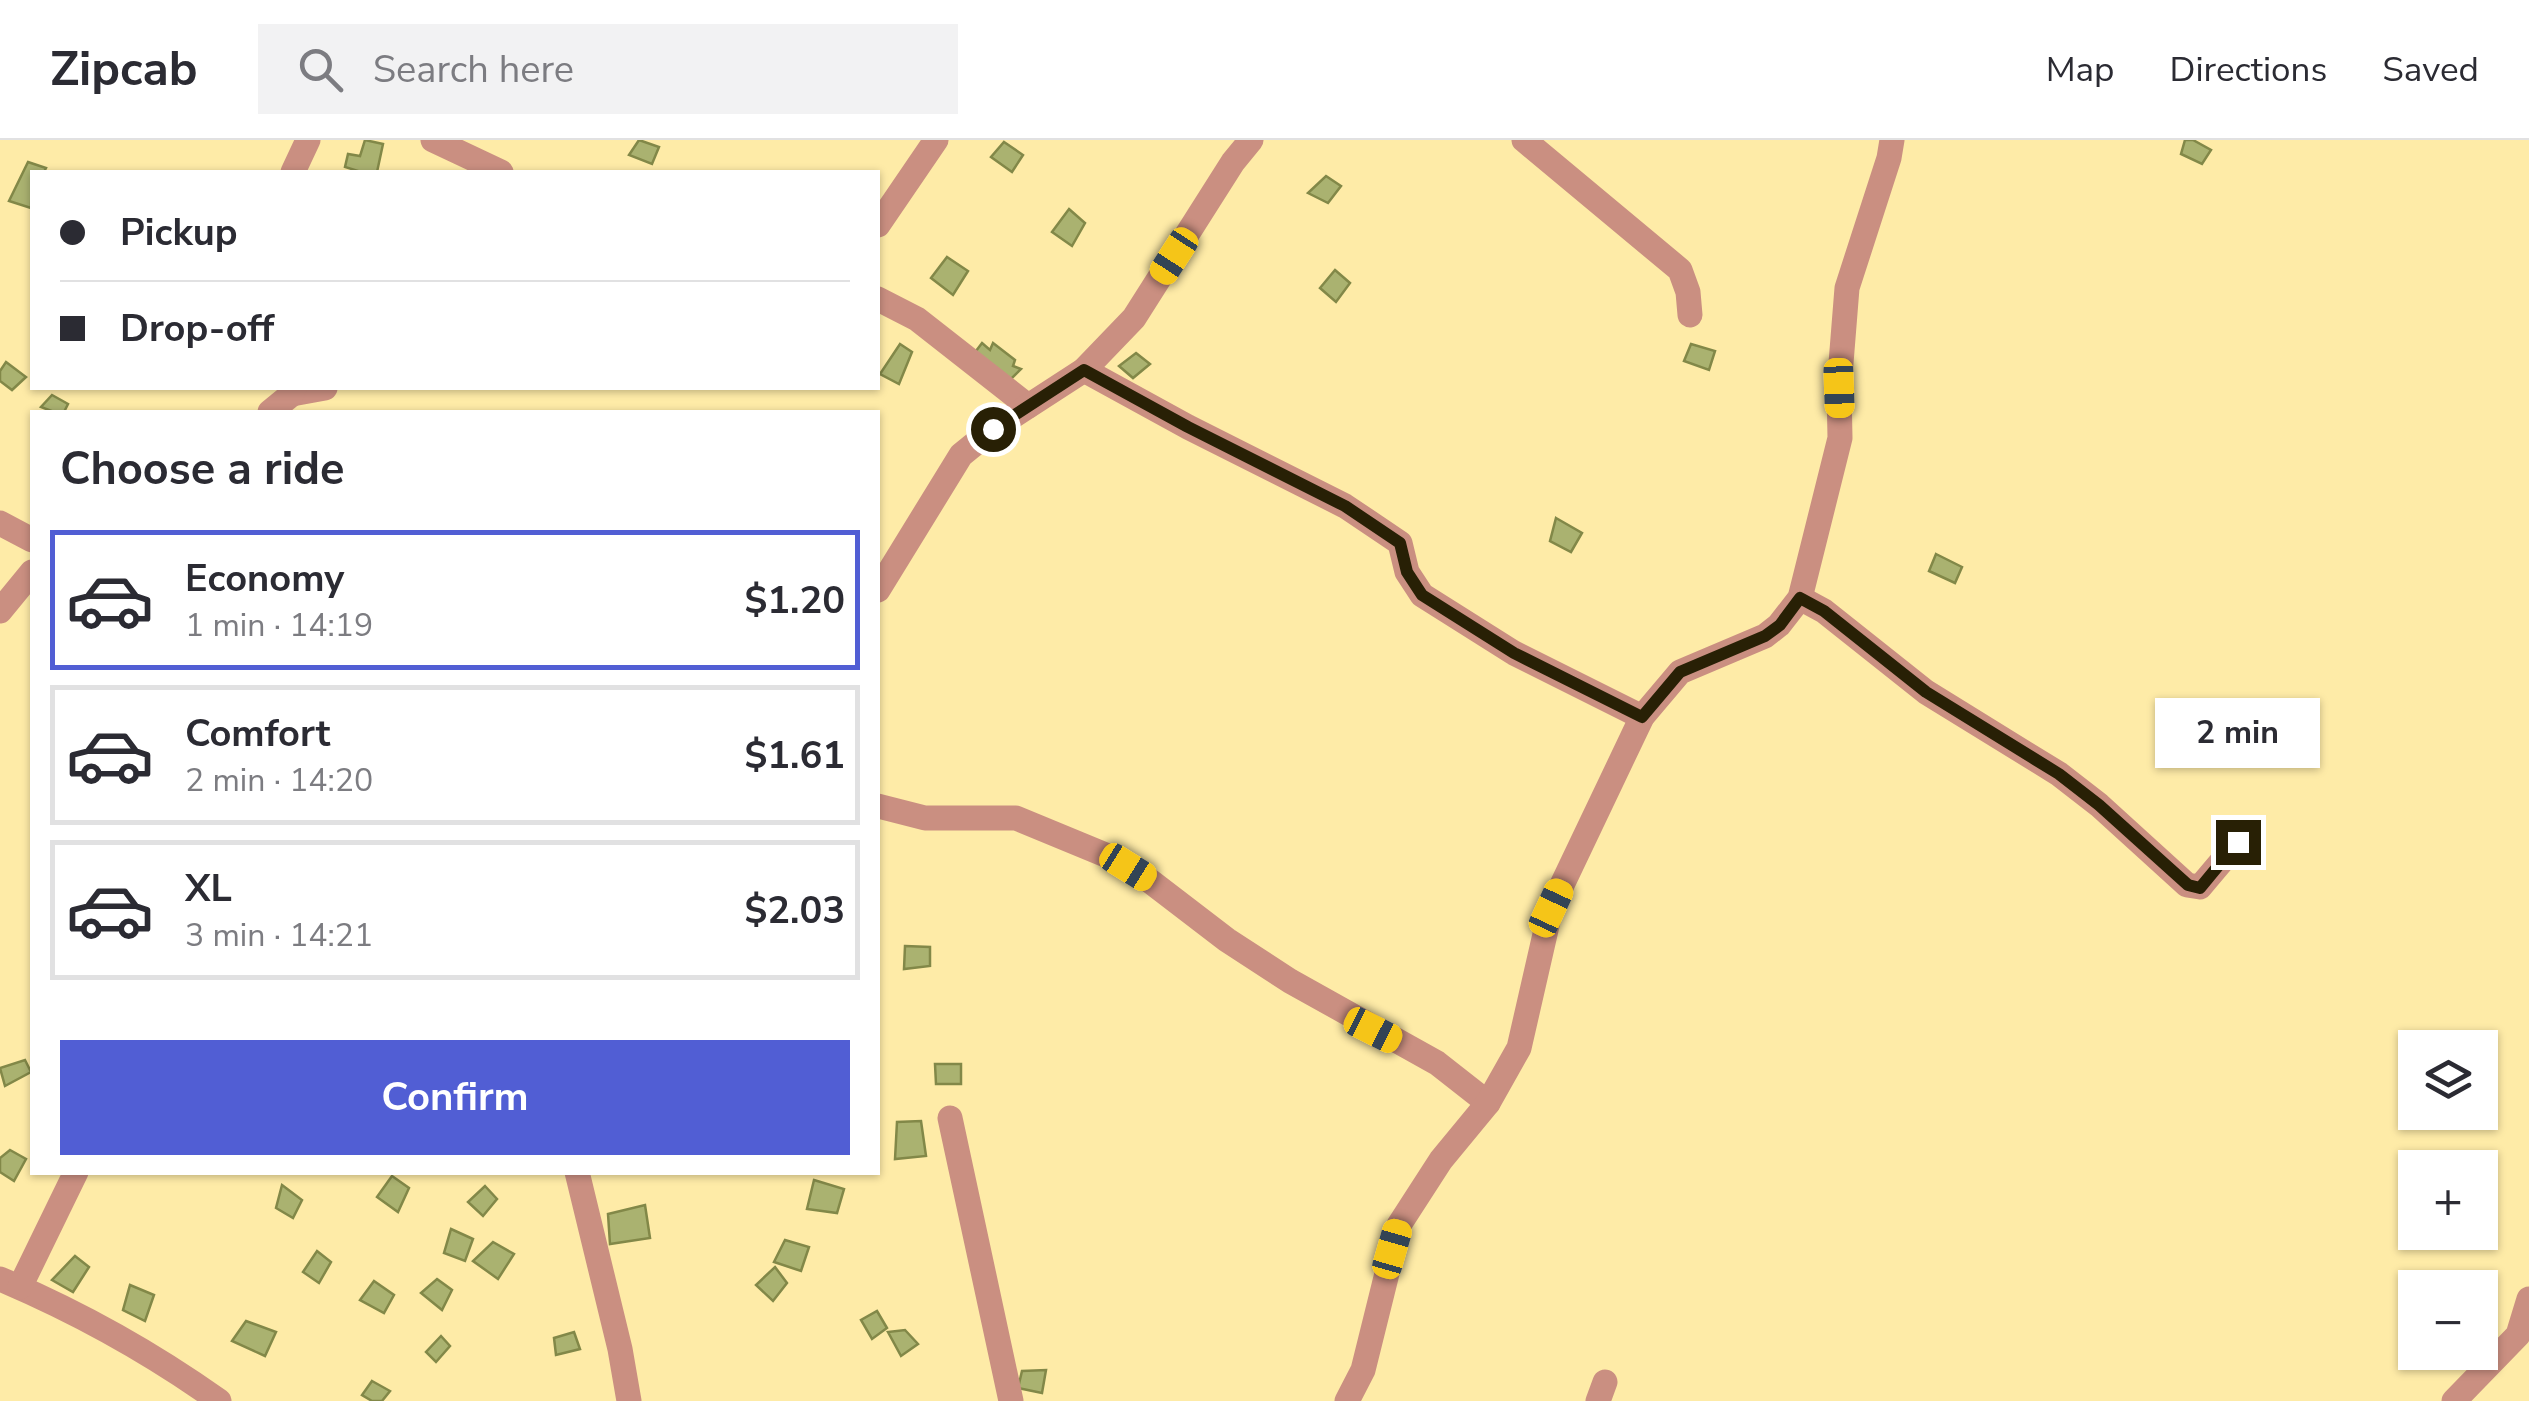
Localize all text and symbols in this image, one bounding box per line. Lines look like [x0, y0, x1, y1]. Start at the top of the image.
search box [258, 24, 958, 114]
text: Zipcab [50, 36, 198, 102]
icon: search [293, 42, 348, 97]
text: Search here [373, 44, 574, 95]
text: Map [2046, 46, 2115, 93]
text: Directions [2170, 46, 2327, 93]
text: Saved [2382, 46, 2479, 93]
text: Pickup [120, 207, 238, 258]
car [1145, 223, 1203, 289]
text: Drop-off [120, 303, 274, 354]
car [1823, 357, 1855, 419]
route start [971, 407, 1016, 452]
text: Choose a ride [60, 439, 345, 500]
text: Economy [185, 553, 344, 604]
icon: car [65, 555, 155, 645]
text: $1.20 [744, 575, 845, 626]
text: 1 min · 14:19 [185, 604, 373, 647]
callout: 2 min [2156, 697, 2320, 767]
text: Comfort [185, 708, 330, 759]
icon: car [65, 710, 155, 800]
text: 2 min [2196, 711, 2279, 754]
text: $1.61 [744, 730, 845, 781]
text: 2 min · 14:20 [185, 759, 373, 802]
route end [2216, 820, 2261, 865]
car [1095, 838, 1161, 896]
text: XL [185, 863, 232, 914]
icon: car [65, 865, 155, 955]
car [1525, 874, 1577, 942]
text: $2.03 [744, 885, 845, 936]
text: 3 min · 14:21 [185, 914, 373, 957]
car [1339, 1003, 1407, 1057]
map controls [2398, 1030, 2498, 1370]
button: layers [2398, 1030, 2498, 1130]
button: Confirm [60, 1040, 850, 1155]
button: + [2398, 1150, 2498, 1250]
car [1369, 1216, 1415, 1282]
button: − [2398, 1270, 2498, 1370]

